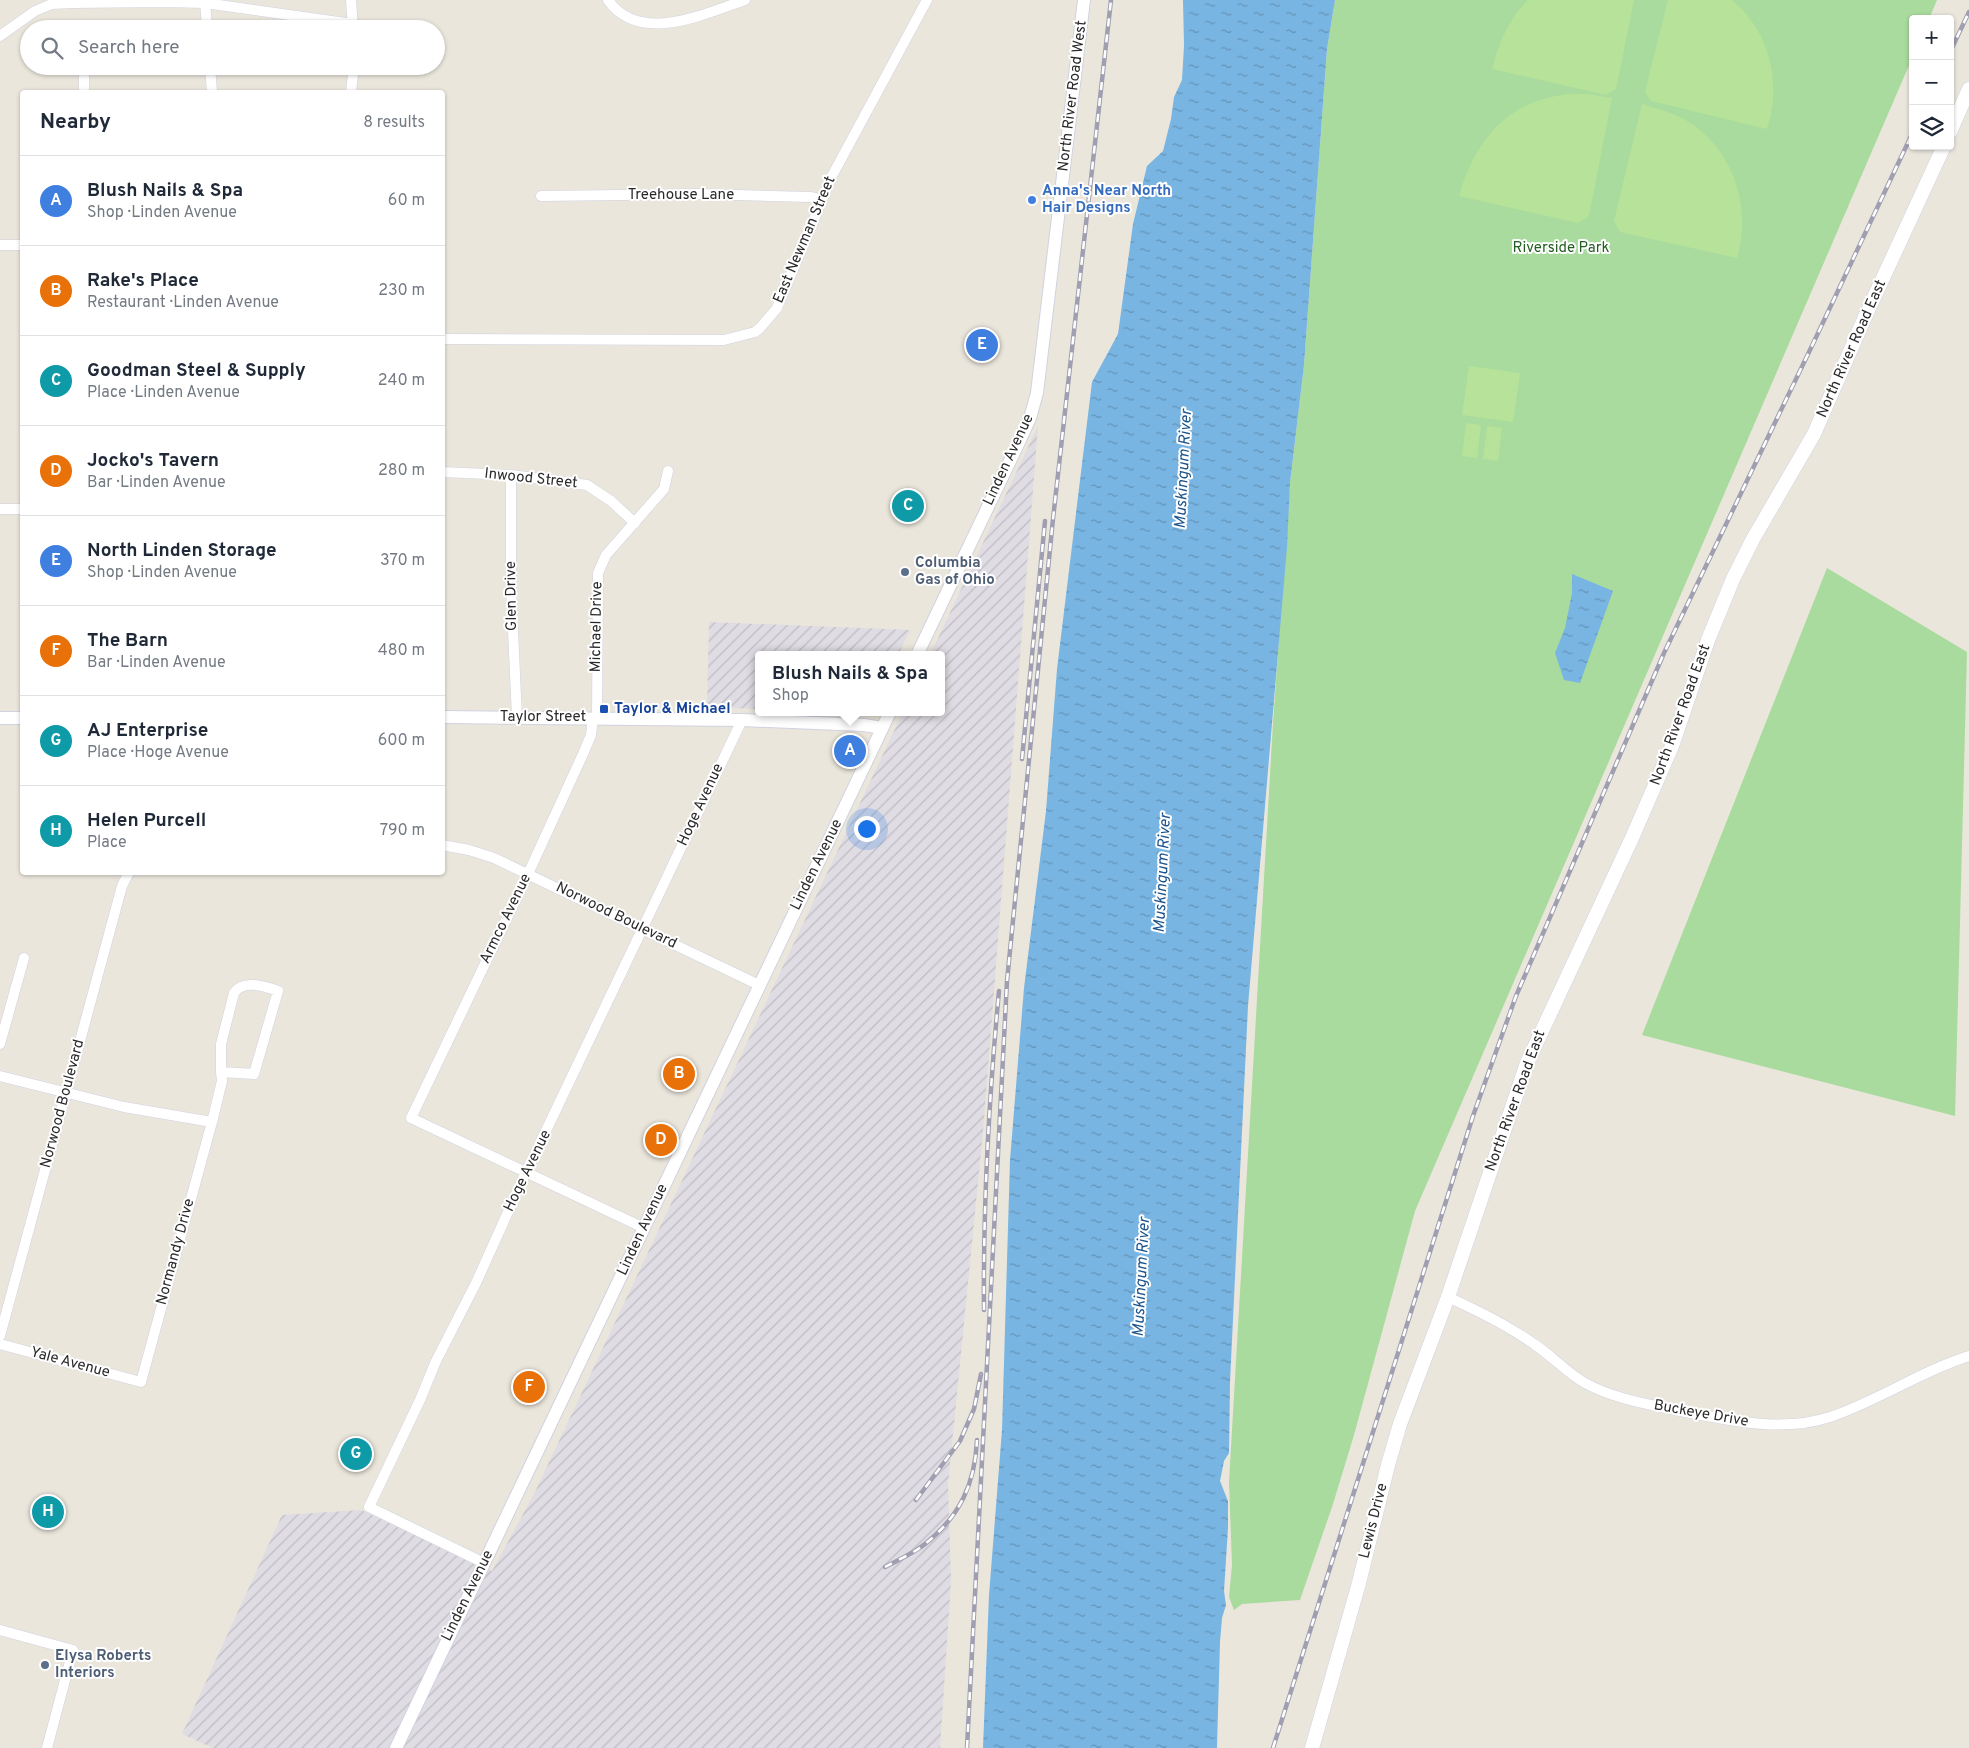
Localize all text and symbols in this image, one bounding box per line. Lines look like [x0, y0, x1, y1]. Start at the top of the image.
map controls [1909, 15, 1954, 150]
button: + [1909, 15, 1954, 60]
street label: North River Road West [1054, 19, 1092, 173]
search box [20, 20, 445, 75]
icon: search [38, 34, 66, 62]
text: Search here [78, 36, 180, 60]
button: − [1909, 60, 1954, 105]
button: layers [1909, 105, 1954, 150]
text: Nearby [40, 109, 111, 136]
text: 8 results [363, 113, 425, 133]
street label: East Newman Street [770, 174, 840, 306]
text: Blush Nails & Spa [87, 179, 243, 203]
place label: Anna's Near North Hair Designs [1042, 182, 1171, 218]
street label: Treehouse Lane [628, 186, 734, 205]
text: A [50, 191, 62, 211]
text: 60 m [388, 191, 425, 211]
marker: Anna's Near North Hair Designs [1026, 194, 1038, 206]
text: Shop · Linden Avenue [87, 203, 237, 223]
park label: Riverside Park [1512, 239, 1610, 258]
text: Rake's Place [87, 269, 199, 293]
street label: North River Road East [1813, 277, 1891, 421]
text: B [50, 281, 62, 301]
text: 230 m [378, 281, 425, 301]
text: Restaurant · Linden Avenue [87, 293, 279, 313]
pin: E [966, 326, 998, 364]
text: Goodman Steel & Supply [87, 359, 306, 383]
text: C [51, 371, 61, 391]
text: 240 m [378, 371, 425, 391]
text: Place · Linden Avenue [87, 383, 240, 403]
water label: Muskingum River [1171, 407, 1197, 529]
street label: Linden Avenue [979, 411, 1039, 509]
text: Jocko's Tavern [87, 449, 219, 473]
text: D [50, 461, 62, 481]
text: 280 m [378, 461, 425, 481]
street label: Inwood Street [483, 465, 579, 493]
text: Bar · Linden Avenue [87, 473, 226, 493]
pin: C [892, 487, 924, 525]
text: North Linden Storage [87, 539, 277, 563]
text: E [51, 551, 61, 571]
text: 370 m [380, 551, 425, 571]
place label: Columbia Gas of Ohio [915, 554, 995, 590]
street label: Glen Drive [502, 561, 522, 631]
text: Shop · Linden Avenue [87, 563, 237, 583]
marker: Columbia Gas of Ohio [899, 566, 911, 578]
street label: Michael Drive [587, 581, 607, 673]
text: The Barn [87, 629, 168, 653]
text: F [51, 641, 61, 661]
text: 480 m [378, 641, 425, 661]
street label: North River Road East [1647, 642, 1715, 788]
popup [755, 651, 945, 716]
text: Bar · Linden Avenue [87, 653, 226, 673]
text: Blush Nails & Spa [772, 662, 928, 686]
text: Shop [772, 686, 809, 706]
place label: Taylor & Michael [614, 700, 731, 719]
marker: Taylor & Michael [598, 703, 610, 715]
street label: Taylor Street [500, 708, 586, 727]
text: AJ Enterprise [87, 719, 208, 743]
text: G [51, 731, 61, 751]
text: 600 m [378, 731, 425, 751]
pin: A [834, 732, 866, 770]
text: Place · Hoge Avenue [87, 743, 229, 763]
street label: Hoge Avenue [674, 761, 728, 849]
text: Helen Purcell [87, 809, 206, 833]
water label: Muskingum River [1150, 811, 1176, 933]
street label: Linden Avenue [787, 816, 847, 914]
your location [854, 816, 880, 842]
text: H [50, 821, 62, 841]
text: 790 m [380, 821, 425, 841]
text: Place [87, 833, 127, 853]
street label: Armco Avenue [476, 871, 536, 967]
street label: Norwood Boulevard [552, 878, 680, 954]
street label: North River Road East [1482, 1028, 1550, 1174]
street label: Norwood Boulevard [37, 1038, 89, 1170]
pin: B [663, 1055, 695, 1093]
pin: D [645, 1121, 677, 1159]
street label: Hoge Avenue [500, 1127, 556, 1215]
street label: Linden Avenue [613, 1181, 673, 1279]
street label: Normandy Drive [153, 1197, 199, 1307]
water label: Muskingum River [1129, 1215, 1155, 1337]
street label: Yale Avenue [28, 1343, 112, 1383]
pin: F [513, 1368, 545, 1406]
street label: Buckeye Drive [1652, 1396, 1750, 1432]
pin: G [340, 1435, 372, 1473]
street label: Lewis Drive [1355, 1481, 1393, 1561]
pin: H [32, 1493, 64, 1531]
street label: Linden Avenue [438, 1547, 498, 1645]
place label: Elysa Roberts Interiors [55, 1647, 151, 1683]
marker: Elysa Roberts Interiors [39, 1659, 51, 1671]

